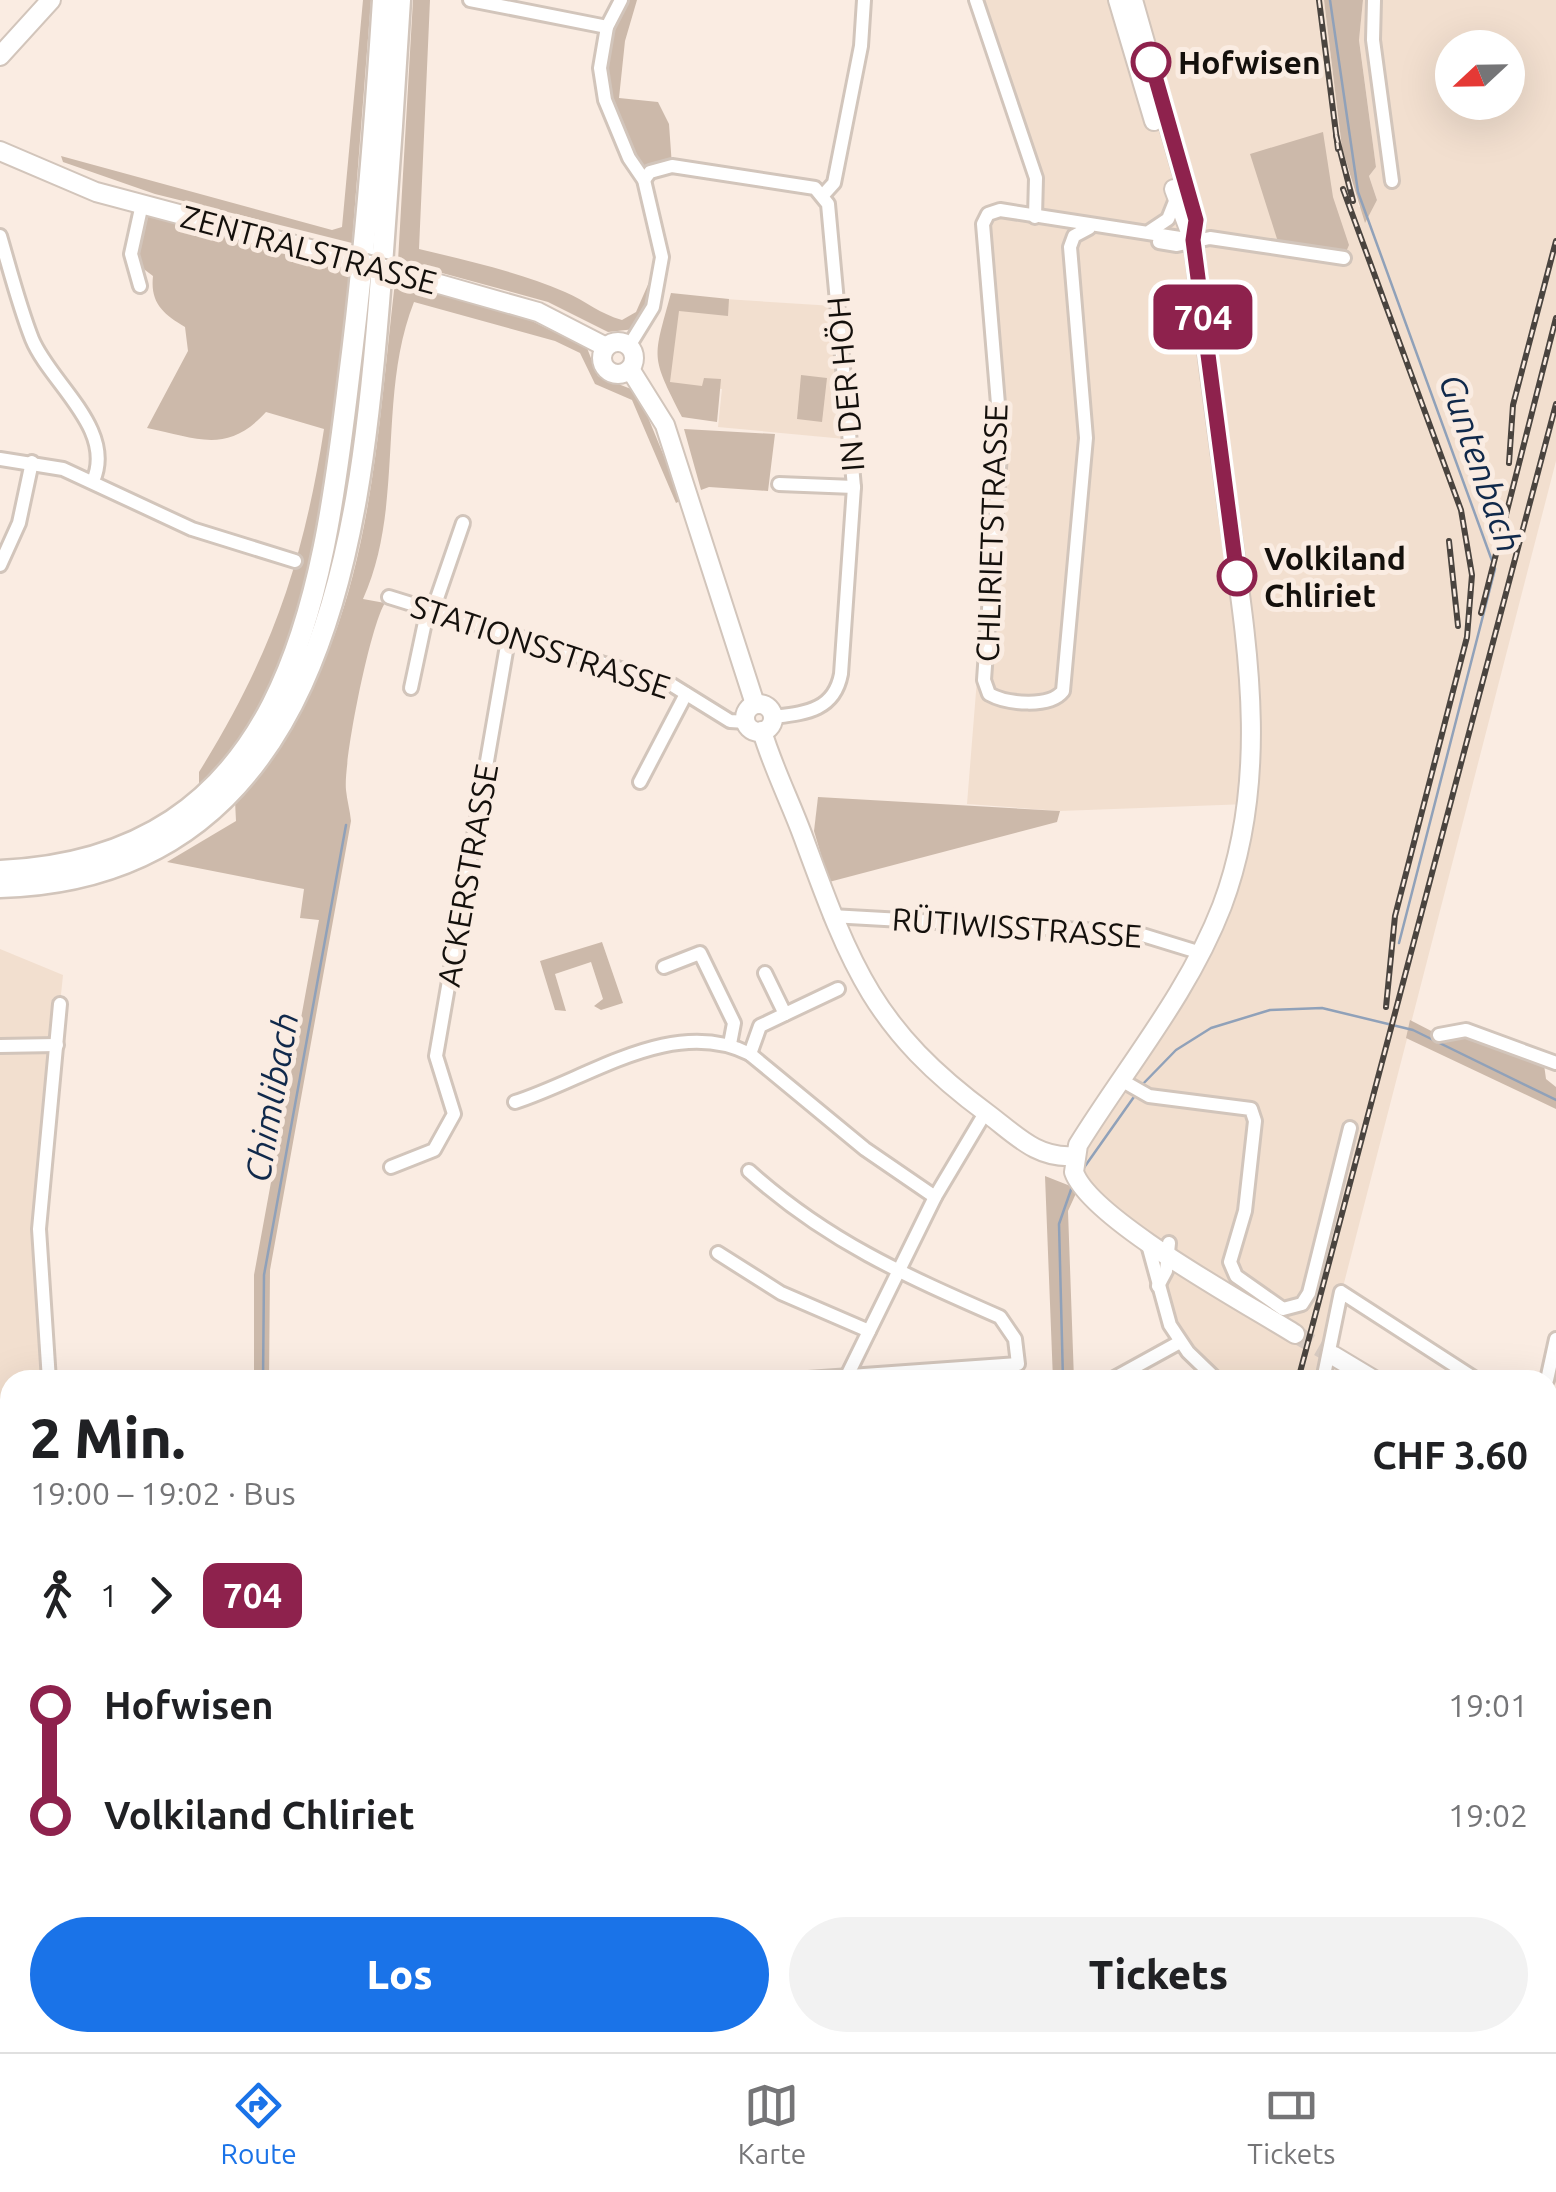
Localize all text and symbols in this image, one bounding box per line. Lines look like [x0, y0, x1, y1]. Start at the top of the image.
north arrow [1435, 30, 1525, 120]
map controls [1435, 30, 1525, 120]
marker: Hofwisen [1132, 43, 1170, 81]
place label: Hofwisen [1178, 44, 1321, 80]
street label: ZENTRALSTRASSE [177, 198, 441, 300]
line badge: 704 [1146, 284, 1260, 350]
street label: IN DER HÖH [819, 295, 871, 473]
text: 704 [1173, 297, 1233, 337]
water label: Guntenbach [1432, 369, 1530, 557]
street label: CHLIRIETSTRASSE [969, 403, 1013, 663]
place label: Volkiland Chliriet [1264, 540, 1406, 613]
marker: Volkiland Chliriet [1218, 557, 1256, 595]
street label: STATIONSSTRASSE [407, 587, 675, 705]
street label: ACKERSTRASSE [430, 761, 504, 989]
street label: RÜTIWISSTRASSE [891, 900, 1143, 954]
water label: Chimlibach [236, 1009, 306, 1185]
text: 2 Min. [30, 1407, 185, 1468]
text: CHF 3.60 [1372, 1434, 1528, 1476]
text: 19:00 – 19:02 · Bus [30, 1475, 296, 1511]
icon: walk [30, 1568, 85, 1623]
icon: forward [133, 1568, 188, 1623]
text: 704 [223, 1575, 282, 1615]
text: 1 [100, 1577, 118, 1613]
text: Hofwisen [104, 1684, 273, 1726]
text: 19:01 [1448, 1687, 1528, 1723]
text: Volkiland Chliriet [104, 1794, 415, 1836]
text: 19:02 [1448, 1797, 1528, 1833]
button: Los [30, 1917, 769, 2032]
button: Tickets [789, 1917, 1528, 2032]
tab: Route [221, 2078, 297, 2169]
tab: Karte [738, 2078, 806, 2169]
tab: Tickets [1247, 2078, 1335, 2169]

